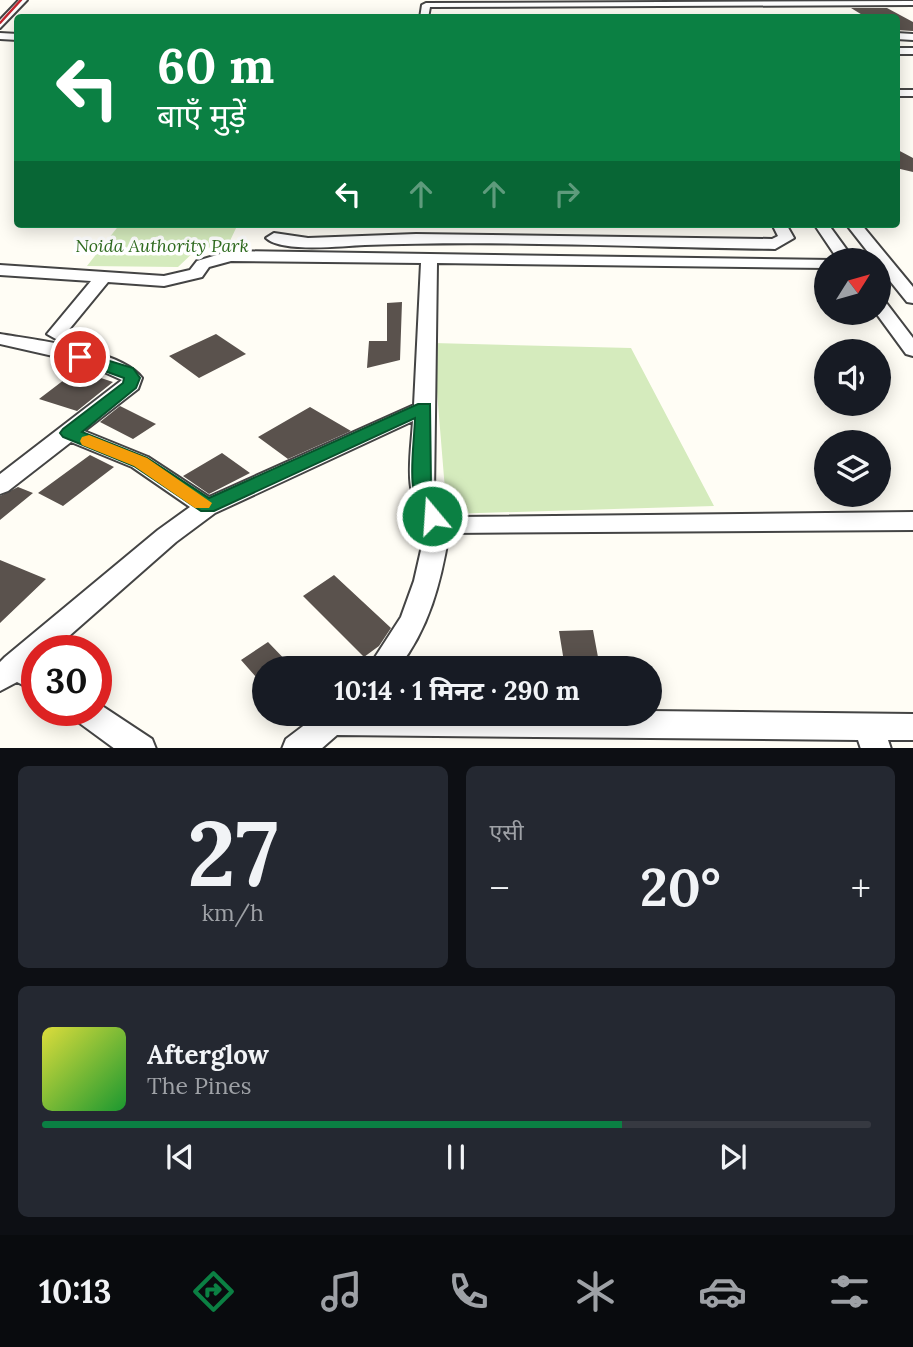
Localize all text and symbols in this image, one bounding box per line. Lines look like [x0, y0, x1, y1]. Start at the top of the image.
text: 60 m [157, 34, 274, 96]
icon: left [42, 42, 133, 133]
text: बाएँ मुड़ें [157, 95, 246, 136]
icon: left [329, 175, 367, 213]
icon: ahead [402, 175, 440, 213]
icon: ahead [475, 175, 513, 213]
icon: right [548, 175, 586, 213]
park label: Noida Authority Park [75, 234, 249, 257]
north arrow [814, 248, 891, 326]
map controls [814, 248, 891, 507]
pin [50, 327, 110, 387]
icon: arrive [61, 338, 99, 376]
button: sound [814, 339, 891, 416]
button: layers [814, 430, 891, 507]
position arrow [395, 479, 469, 553]
speed limit sign: 30 [21, 635, 112, 726]
text: 10:14 · 1 मिनट · 290 m [334, 674, 580, 707]
text: 27 [187, 794, 278, 911]
text: एसी [490, 817, 524, 846]
text: 20° [640, 854, 721, 920]
text: − [490, 864, 510, 912]
text: + [851, 864, 871, 912]
text: km/h [202, 898, 264, 927]
text: Afterglow [147, 1038, 269, 1071]
text: The Pines [147, 1071, 252, 1100]
icon: previous [161, 1138, 199, 1176]
icon: pause [437, 1138, 475, 1176]
icon: next [714, 1138, 752, 1176]
icon: directions [189, 1267, 238, 1316]
icon: music [317, 1267, 366, 1316]
icon: phone [444, 1267, 493, 1316]
icon: climate [571, 1267, 620, 1316]
icon: car [698, 1267, 747, 1316]
icon: filters [825, 1267, 874, 1316]
text: 10:13 [39, 1271, 111, 1312]

